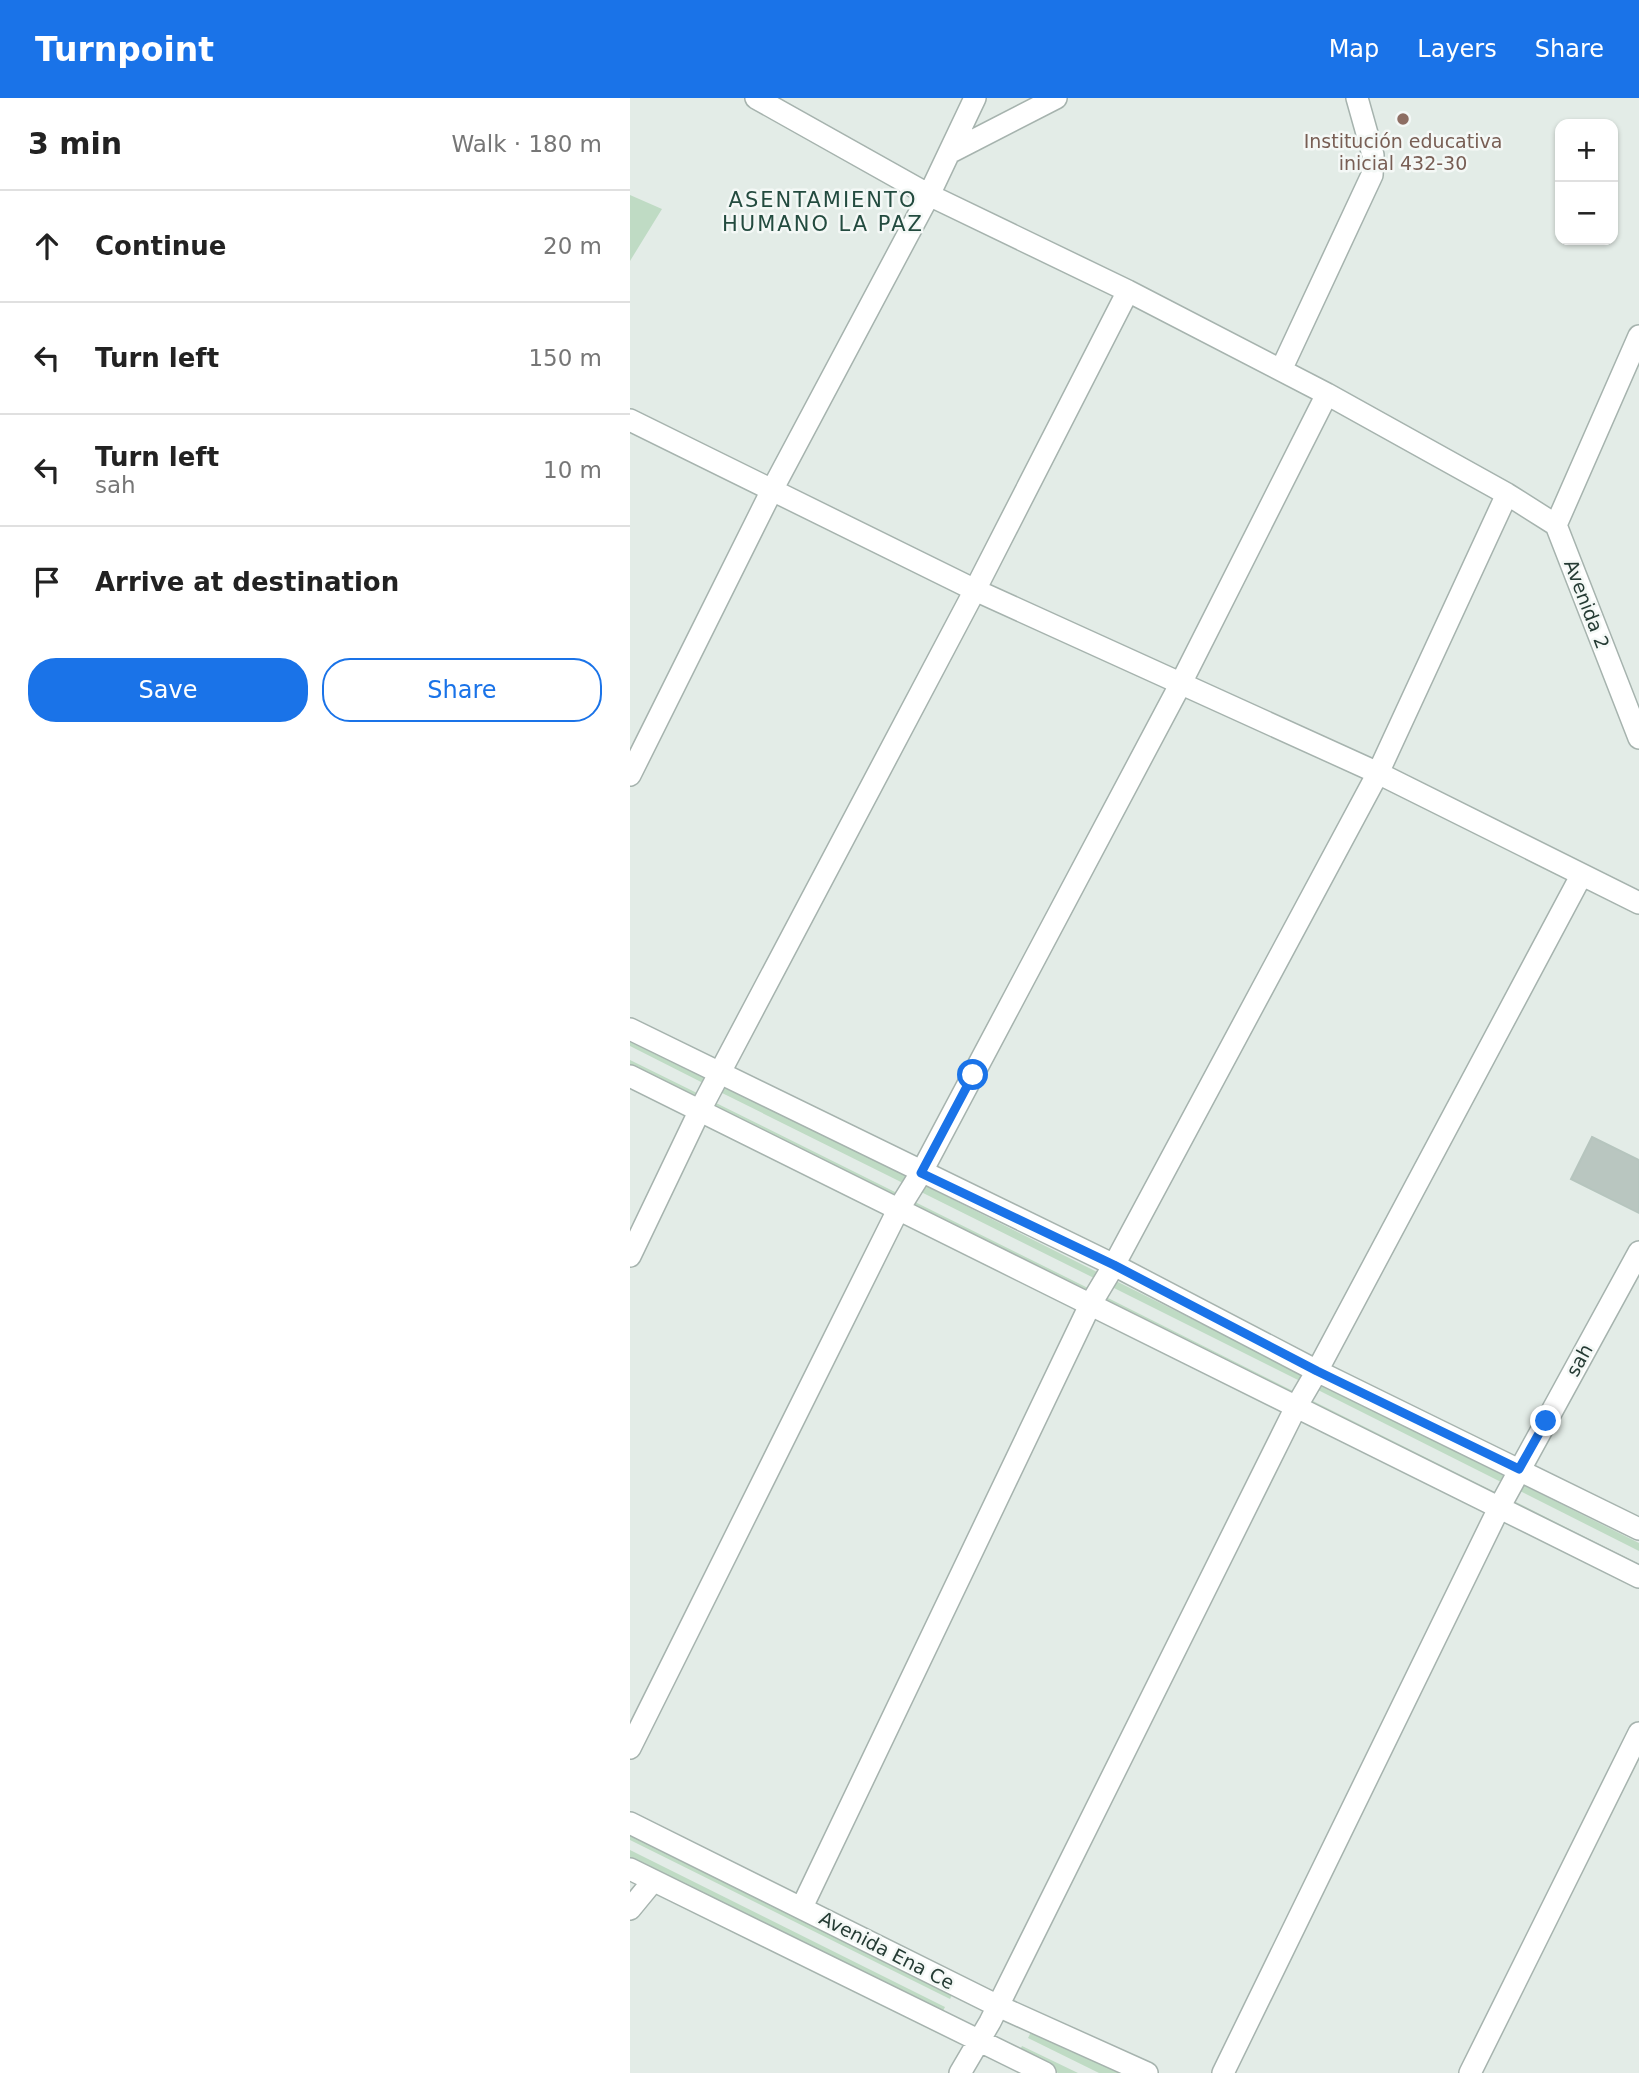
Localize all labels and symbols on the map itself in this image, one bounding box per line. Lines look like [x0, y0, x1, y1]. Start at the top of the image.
marker: Institución educativa inicial 432-30 [1395, 111, 1411, 127]
place label: Institución educativa inicial 432-30 [1304, 130, 1502, 174]
district label: ASENTAMIENTO HUMANO LA PAZ [722, 188, 924, 236]
street label: Avenida 2 [1560, 556, 1614, 652]
route start [957, 1059, 988, 1090]
street label: sah [1561, 1340, 1597, 1380]
route end [1530, 1405, 1561, 1436]
street label: Avenida Ena Ce [816, 1906, 958, 1994]

